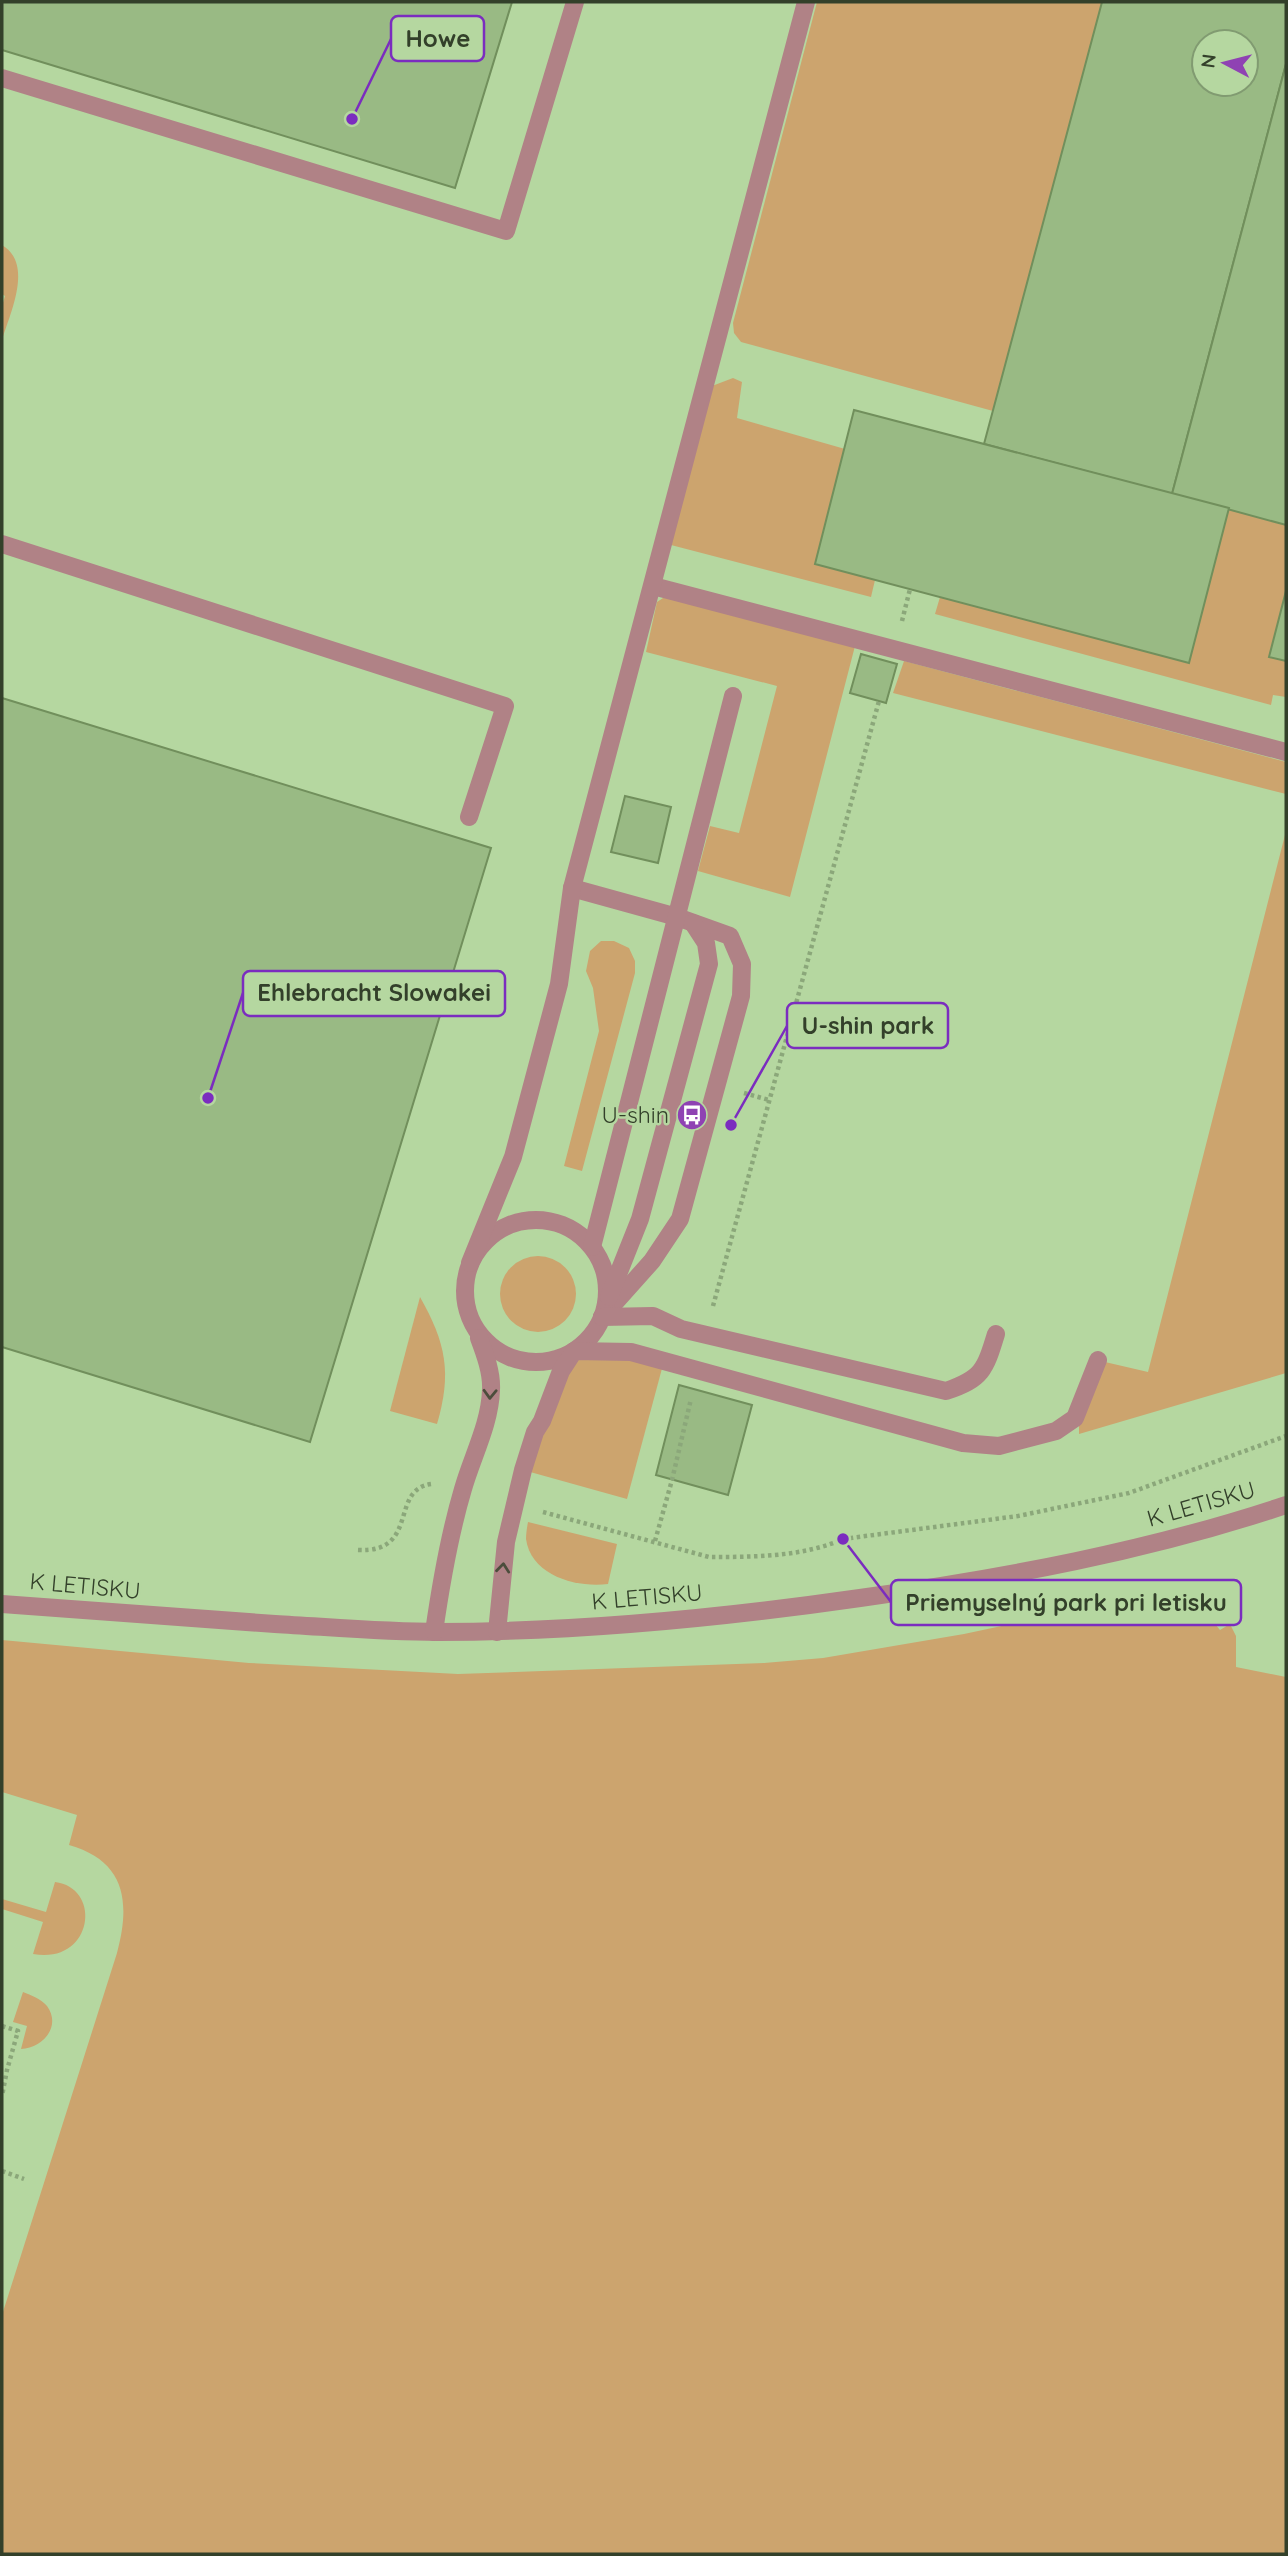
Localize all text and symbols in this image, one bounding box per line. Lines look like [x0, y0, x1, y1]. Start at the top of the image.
callout: Howe [391, 16, 484, 61]
text: Howe [406, 23, 470, 53]
north arrow [1190, 28, 1260, 98]
text: N [1195, 53, 1221, 69]
callout: Ehlebracht Slowakei [243, 971, 505, 1016]
text: Ehlebracht Slowakei [257, 977, 491, 1007]
callout: U-shin park [787, 1003, 948, 1048]
text: U-shin park [802, 1010, 934, 1040]
bus stop icon: U-shin [675, 1098, 709, 1132]
place label: U-shin [602, 1100, 669, 1129]
one-way arrow [482, 1389, 498, 1400]
street label: K LETISKU [1143, 1474, 1258, 1533]
one-way arrow [496, 1562, 511, 1573]
street label: K LETISKU [28, 1566, 142, 1605]
street label: K LETISKU [590, 1577, 704, 1616]
callout: Priemyselný park pri letisku [891, 1580, 1241, 1625]
text: Priemyselný park pri letisku [905, 1587, 1227, 1617]

